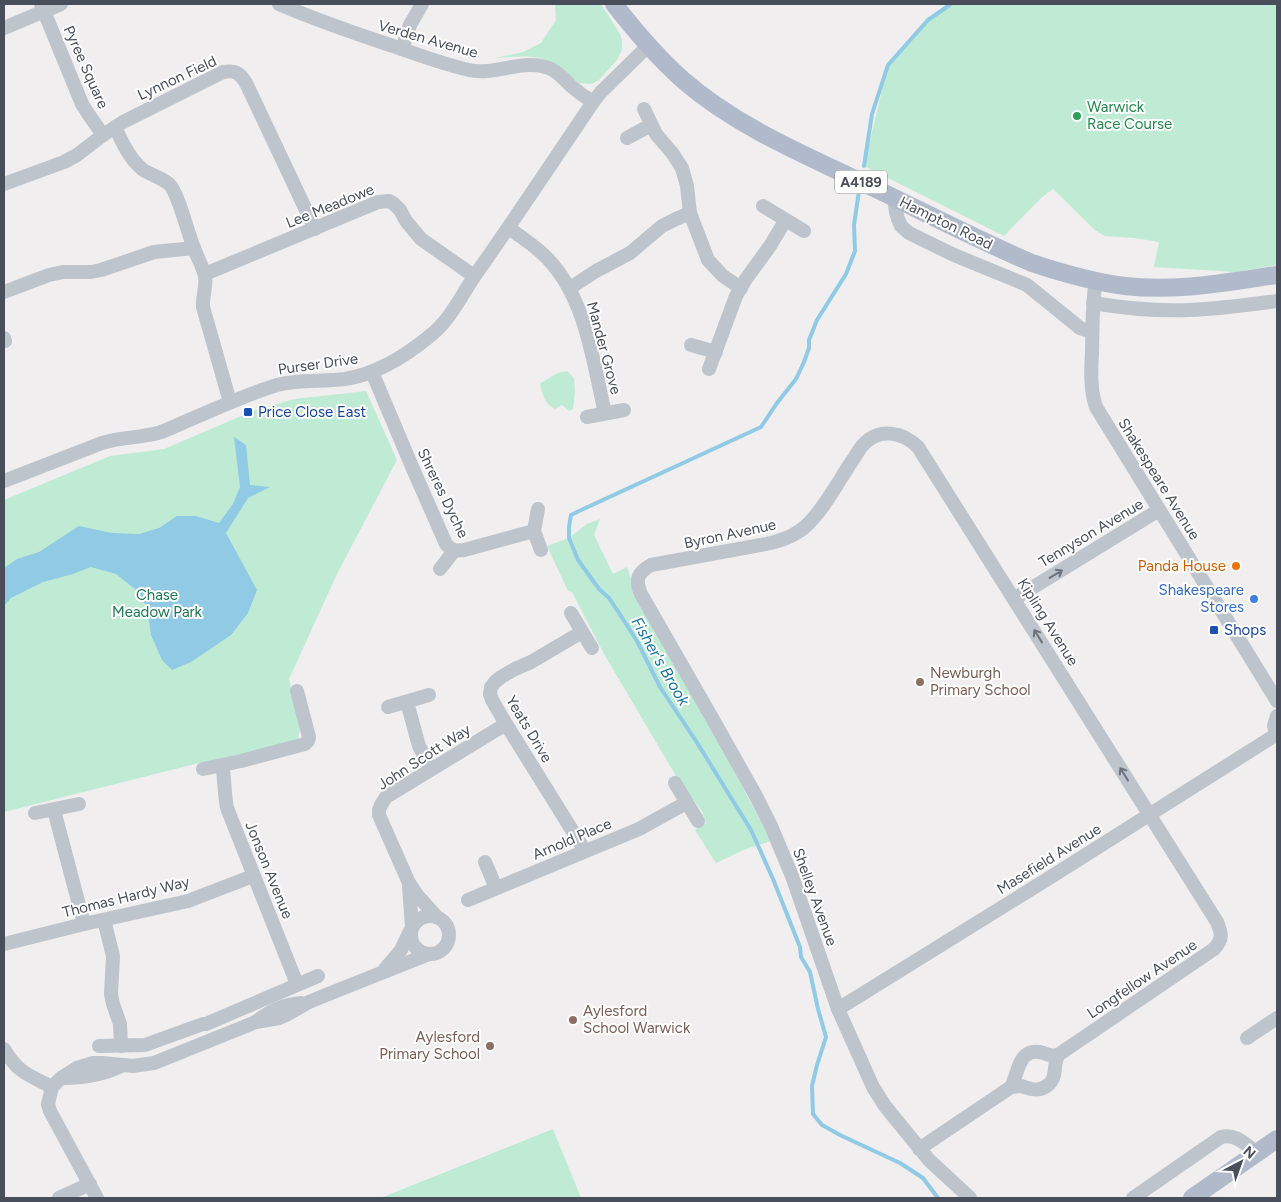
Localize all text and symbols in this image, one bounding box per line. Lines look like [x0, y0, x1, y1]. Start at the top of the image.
street label: Verden Avenue [376, 16, 480, 62]
street label: Pyree Square [60, 23, 112, 111]
street label: Lynnon Field [135, 52, 219, 104]
place label: Warwick Race Course [1087, 98, 1172, 133]
marker: Warwick Race Course [1071, 110, 1083, 122]
road number: A4189 [835, 170, 887, 193]
street label: Lee Meadowe [283, 180, 377, 232]
street label: Hampton Road [896, 193, 996, 253]
street label: Mander Grove [583, 300, 625, 396]
street label: Purser Drive [277, 349, 359, 379]
place label: Price Close East [258, 403, 366, 421]
marker: Price Close East [242, 406, 254, 418]
street label: Shakespeare Avenue [1114, 415, 1204, 543]
street label: Shreres Dyche [414, 445, 472, 541]
street label: Tennyson Avenue [1036, 495, 1146, 571]
street label: Byron Avenue [682, 515, 778, 553]
place label: Panda House [1138, 557, 1226, 575]
marker: Panda House [1230, 560, 1242, 572]
one-way arrow [1048, 568, 1062, 578]
street label: Kipling Avenue [1014, 575, 1082, 669]
place label: Shakespeare Stores [1159, 581, 1244, 616]
park label: Chase Meadow Park [112, 586, 203, 621]
marker: Shakespeare Stores [1248, 593, 1260, 605]
water label: Fisher's Brook [628, 614, 694, 710]
place label: Shops [1224, 621, 1266, 639]
marker: Shops [1208, 624, 1220, 636]
one-way arrow [1032, 630, 1042, 644]
place label: Newburgh Primary School [930, 664, 1031, 699]
marker: Newburgh Primary School [914, 676, 926, 688]
street label: Yeats Drive [502, 692, 556, 766]
street label: John Scott Way [374, 720, 474, 794]
one-way arrow [1119, 767, 1130, 781]
street label: Arnold Place [530, 814, 614, 864]
street label: Jonson Avenue [241, 819, 297, 921]
street label: Masefield Avenue [994, 820, 1104, 898]
street label: Shelley Avenue [789, 846, 841, 948]
street label: Thomas Hardy Way [61, 873, 191, 921]
street label: Longfellow Avenue [1084, 936, 1200, 1022]
place label: Aylesford School Warwick [583, 1002, 691, 1037]
marker: Aylesford School Warwick [567, 1014, 579, 1026]
place label: Aylesford Primary School [379, 1028, 480, 1063]
marker: Aylesford Primary School [484, 1040, 496, 1052]
north arrow [1216, 1137, 1266, 1187]
text: N [1240, 1143, 1259, 1163]

